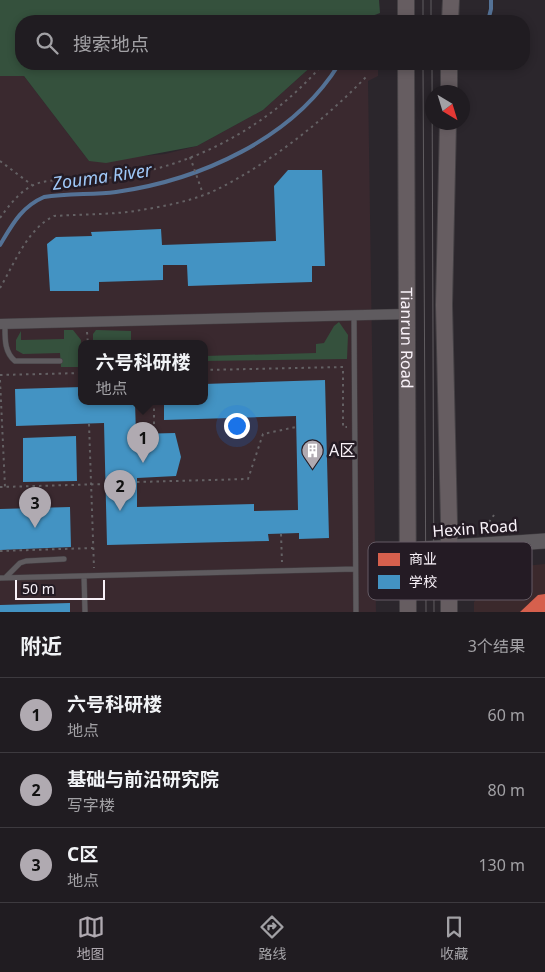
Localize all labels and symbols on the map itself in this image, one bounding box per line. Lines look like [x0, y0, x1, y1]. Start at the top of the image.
north arrow [425, 85, 470, 130]
water label: Zouma River [50, 157, 154, 195]
street label: Tianrun Road [396, 287, 418, 389]
your location [224, 413, 250, 439]
pin: 1 [127, 422, 159, 463]
building icon: A区 [301, 438, 325, 469]
place label: A区 [329, 439, 355, 461]
pin: 2 [104, 470, 136, 511]
pin: 3 [19, 487, 51, 528]
street label: Hexin Road [432, 514, 518, 542]
legend [368, 542, 532, 600]
text: 商业 [409, 549, 437, 568]
text: 学校 [409, 572, 437, 591]
scale bar [15, 577, 105, 600]

